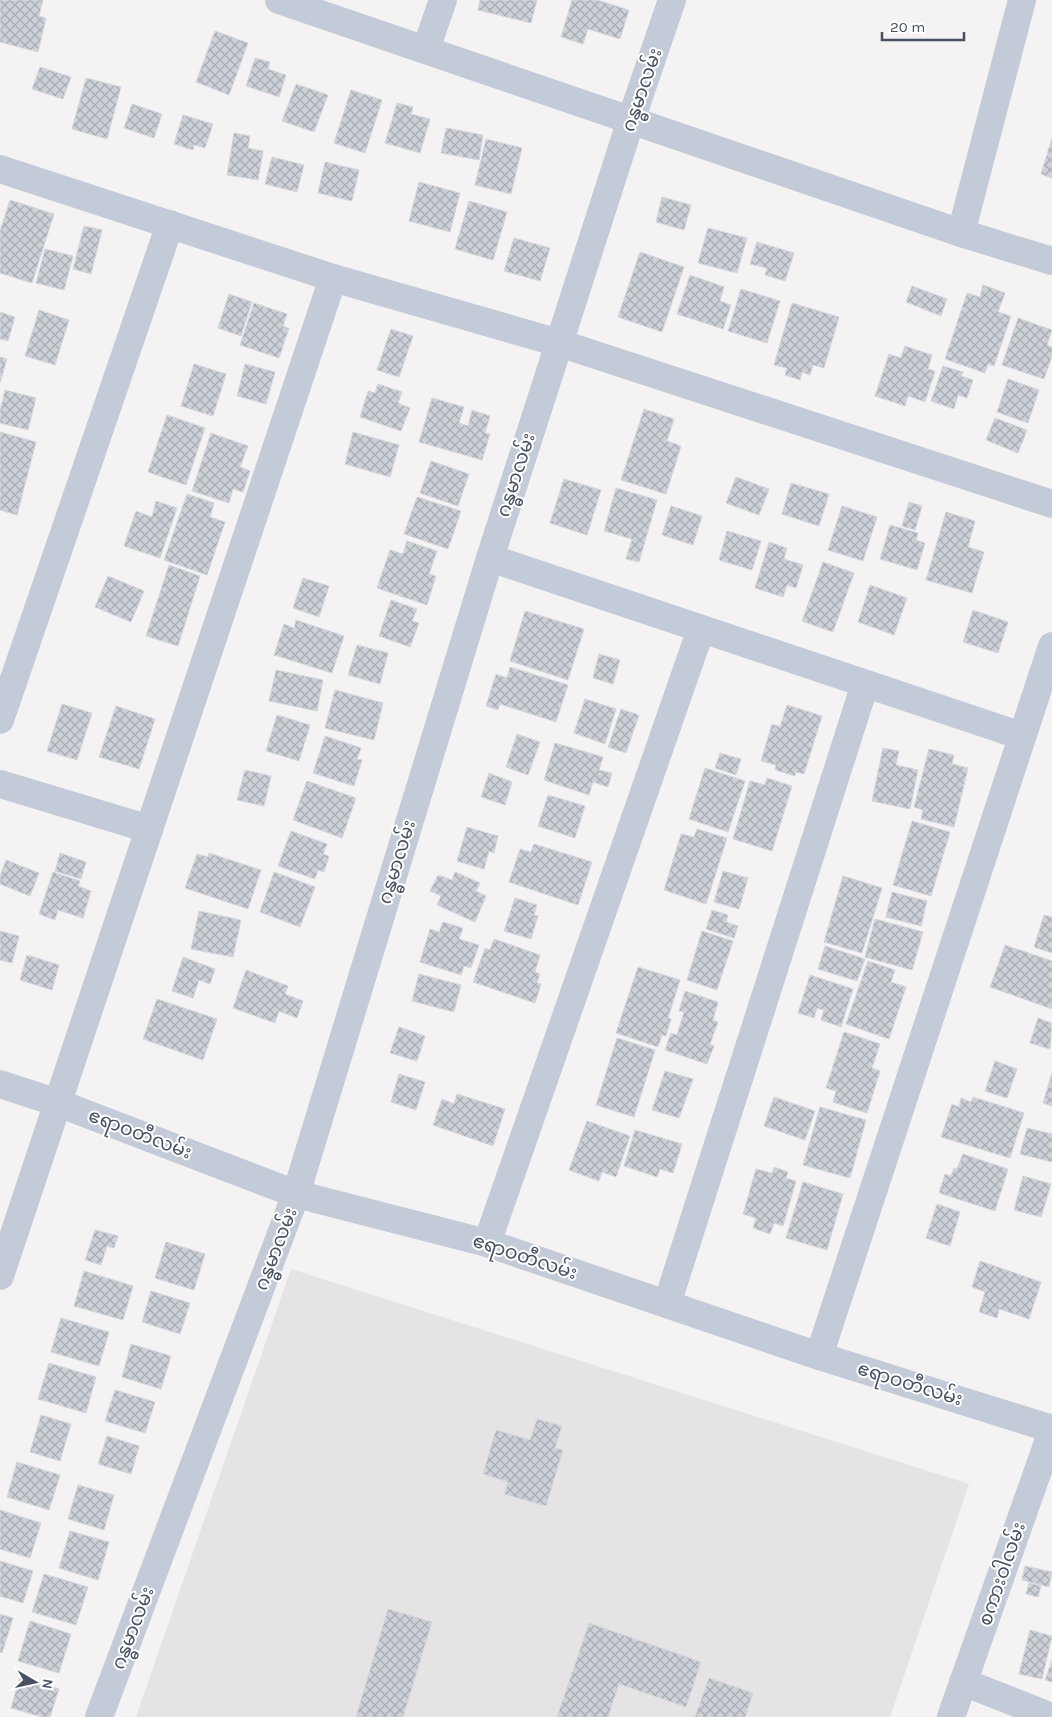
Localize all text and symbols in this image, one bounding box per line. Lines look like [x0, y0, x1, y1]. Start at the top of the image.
scale bar [882, 10, 964, 42]
text: 20 m [890, 18, 925, 36]
street label: ဂန္ဓမာလမ်း [614, 44, 671, 136]
street label: ဂန္ဓမာလမ်း [488, 429, 544, 521]
street label: ဂန္ဓမာလမ်း [370, 816, 424, 908]
street label: ဧရာဝတီလမ်း [84, 1101, 196, 1167]
street label: ဂန္ဓမာလမ်း [246, 1203, 306, 1295]
street label: ဧရာဝတီလမ်း [469, 1226, 581, 1288]
street label: ဧရာဝတီလမ်း [854, 1354, 966, 1414]
street label: စကားဝါလမ်း [970, 1518, 1030, 1629]
street label: ဂန္ဓမာလမ်း [103, 1582, 163, 1674]
north arrow [10, 1657, 60, 1707]
text: N [38, 1678, 57, 1690]

